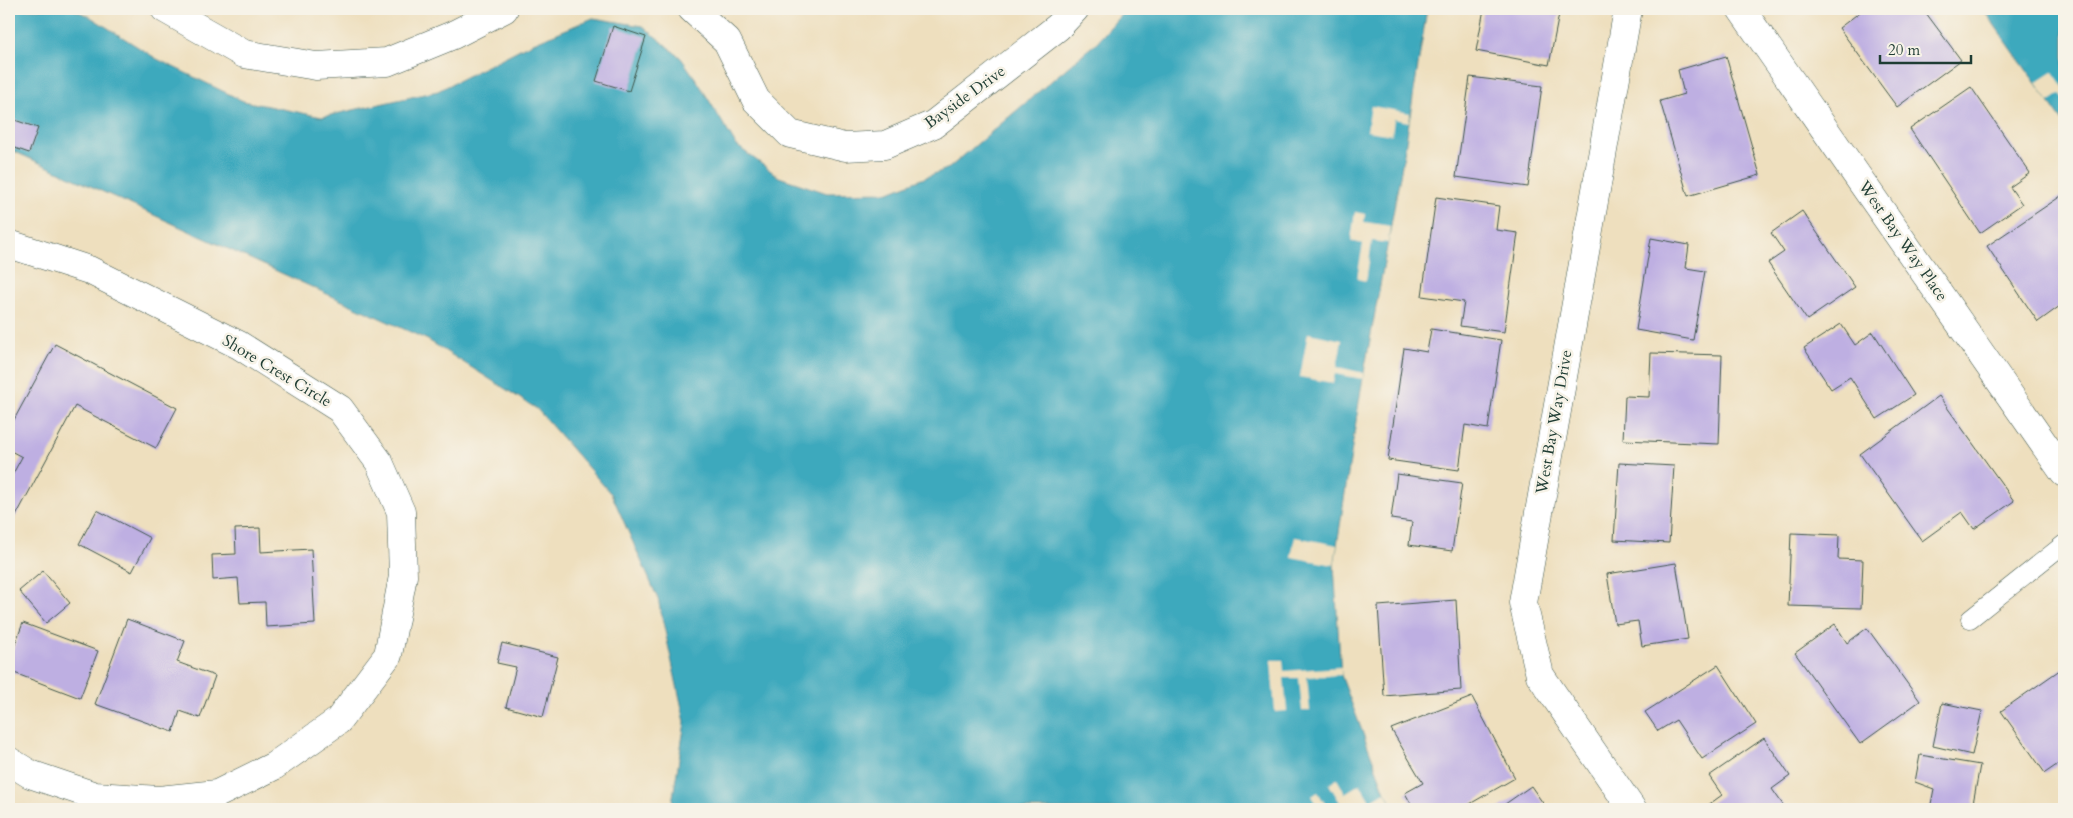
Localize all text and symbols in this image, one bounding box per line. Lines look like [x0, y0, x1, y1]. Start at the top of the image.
scale bar [1880, 32, 1972, 64]
text: 20 m [1888, 40, 1920, 60]
street label: Bayside Drive [920, 60, 1010, 134]
street label: West Bay Way Place [1853, 175, 1953, 306]
street label: Shore Crest Circle [218, 330, 336, 412]
street label: West Bay Way Drive [1530, 348, 1578, 497]

